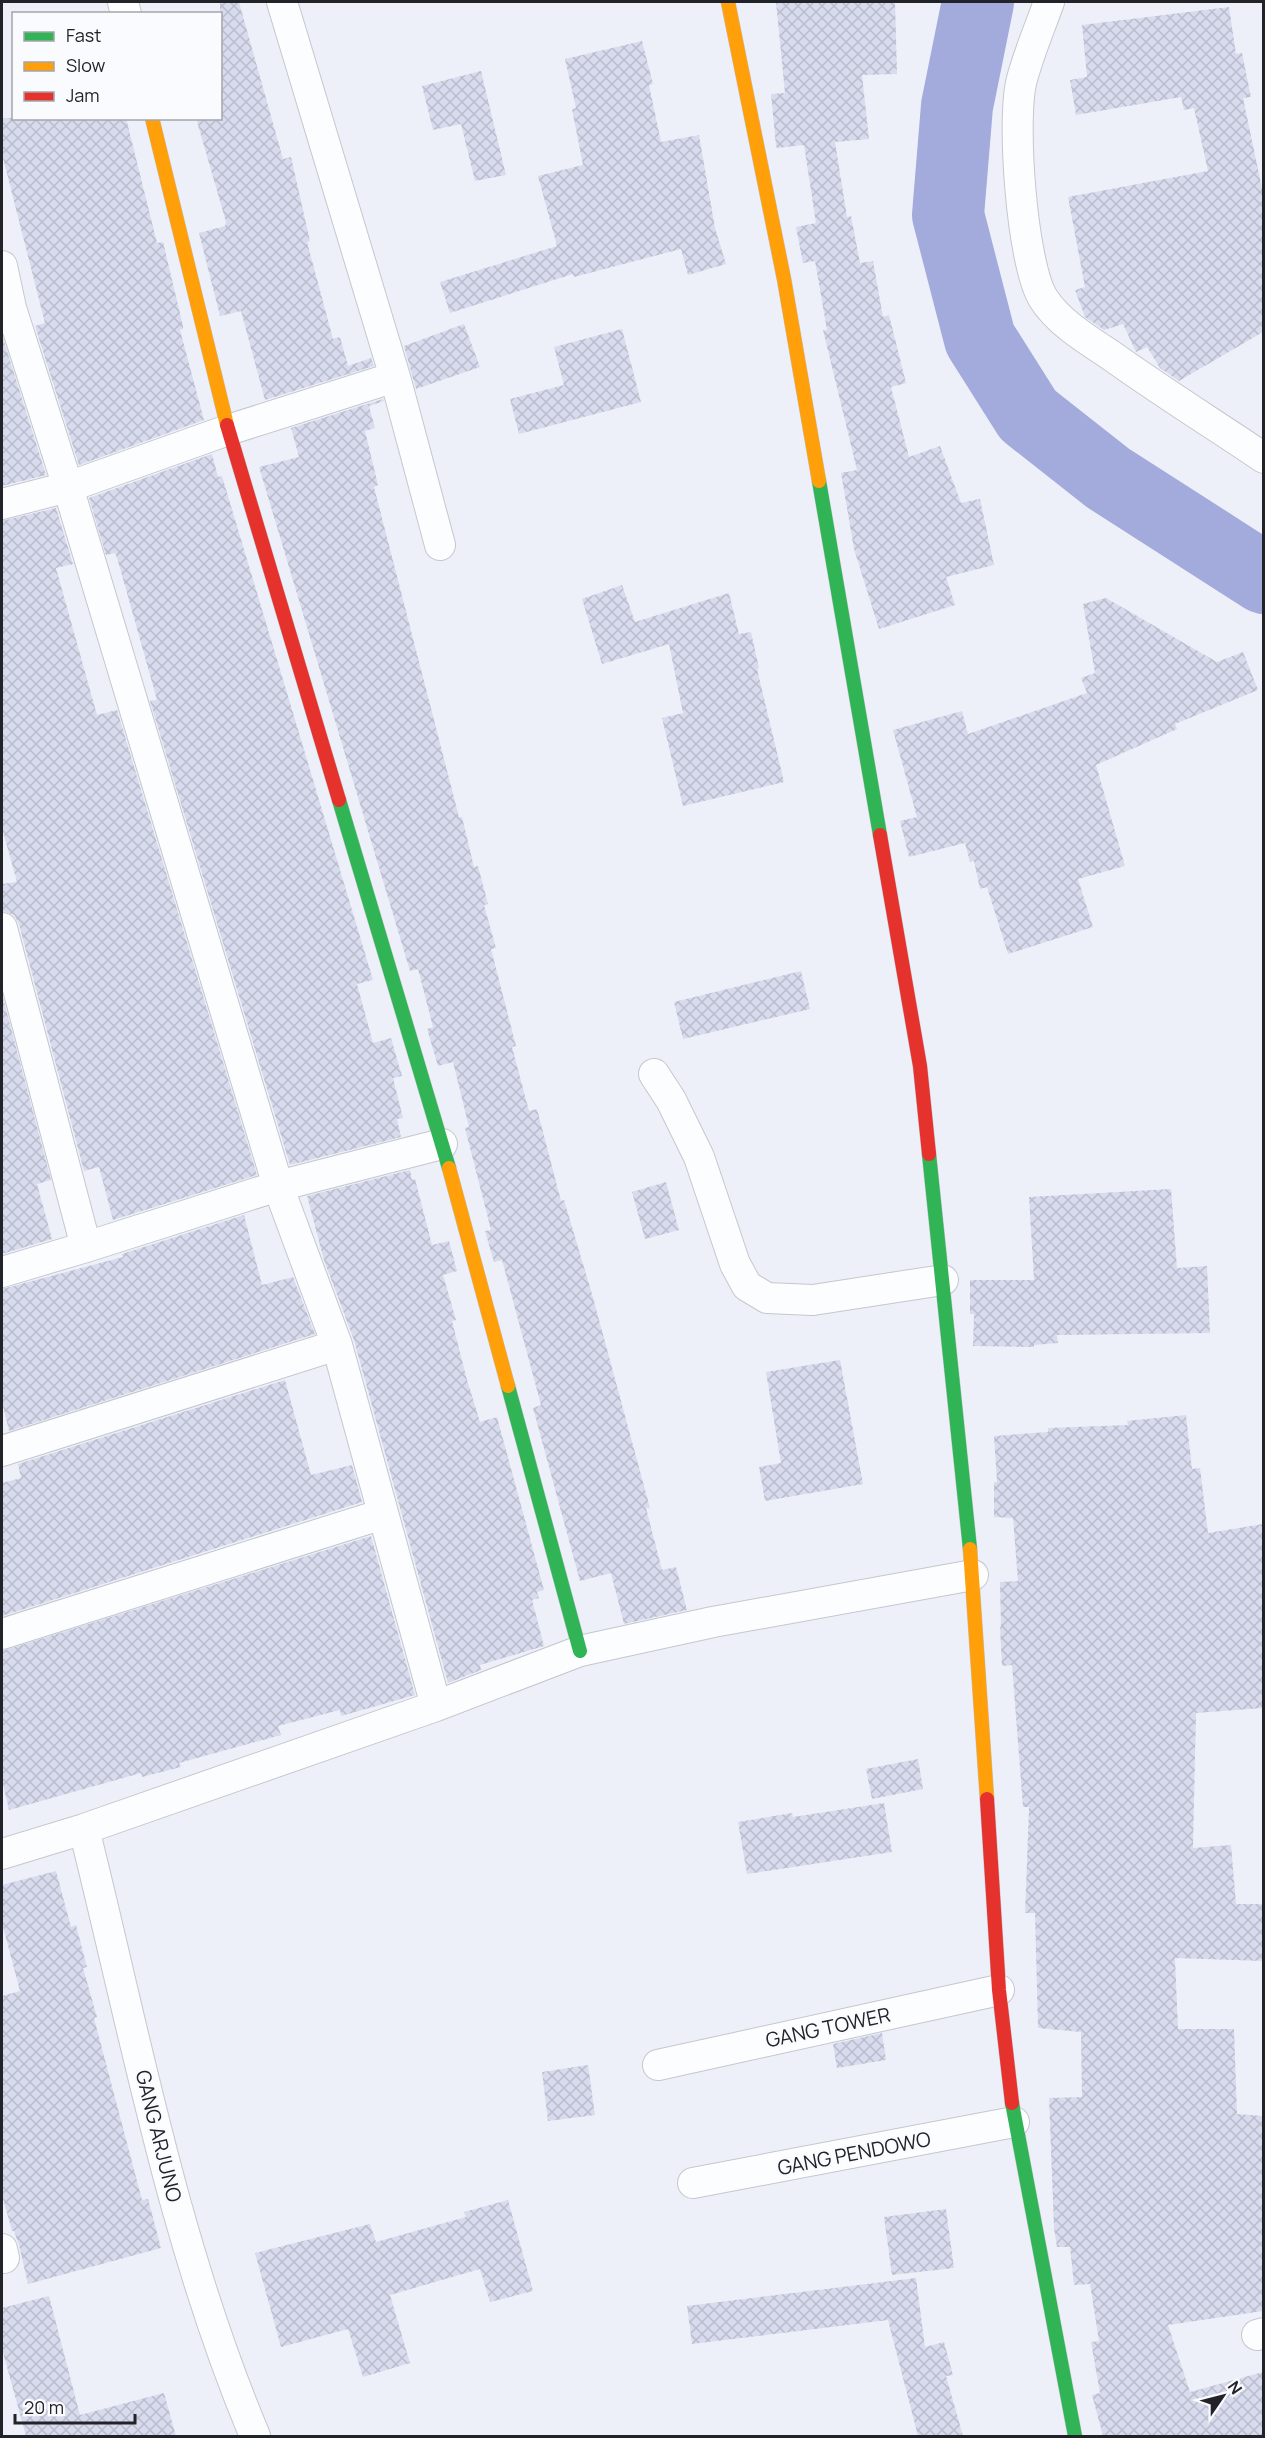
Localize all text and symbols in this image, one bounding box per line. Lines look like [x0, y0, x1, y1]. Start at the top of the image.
legend [12, 12, 222, 120]
text: Fast [66, 23, 101, 47]
text: Slow [66, 53, 106, 77]
text: Jam [66, 83, 100, 107]
street label: GANG TOWER [763, 2001, 893, 2053]
street label: GANG ARJUNO [130, 2067, 188, 2205]
street label: GANG PENDOWO [775, 2125, 933, 2181]
north arrow [1193, 2366, 1253, 2426]
text: N [1223, 2376, 1248, 2398]
scale bar [15, 2387, 135, 2425]
text: 20 m [24, 2395, 64, 2419]

